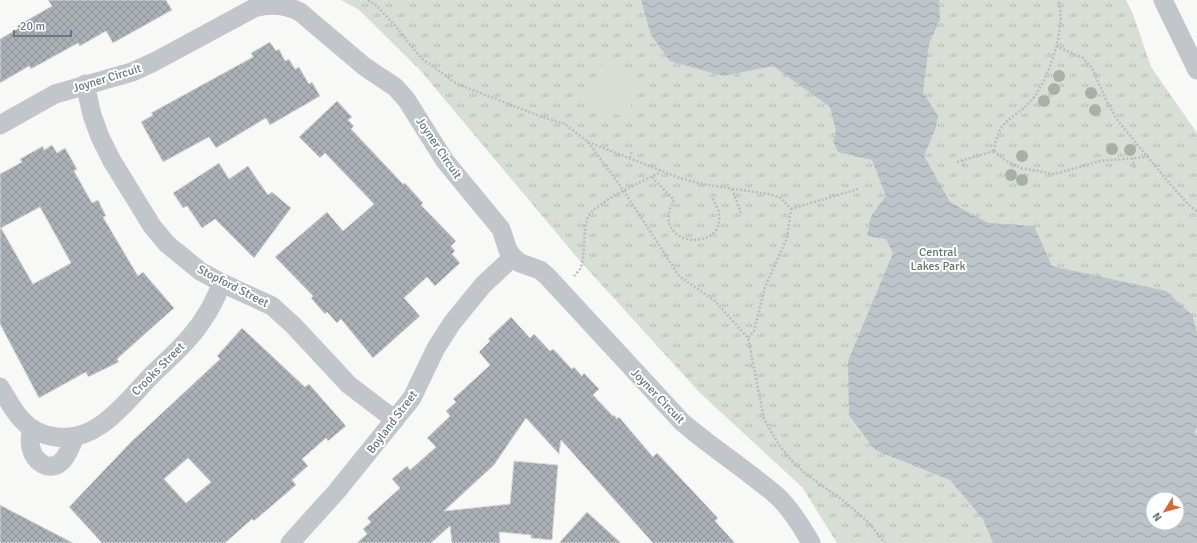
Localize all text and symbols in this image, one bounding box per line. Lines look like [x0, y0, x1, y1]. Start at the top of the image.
scale bar [14, 12, 71, 38]
text: 20 m [20, 19, 45, 34]
street label: Joyner Circuit [71, 61, 143, 96]
street label: Joyner Circuit [413, 115, 465, 182]
park label: Central Lakes Park [911, 245, 965, 274]
street label: Stopford Street [195, 262, 271, 311]
street label: Crooks Street [129, 340, 188, 399]
street label: Joyner Circuit [628, 366, 688, 427]
street label: Boyland Street [364, 388, 421, 457]
north arrow [1145, 491, 1185, 531]
text: N [1150, 510, 1165, 524]

